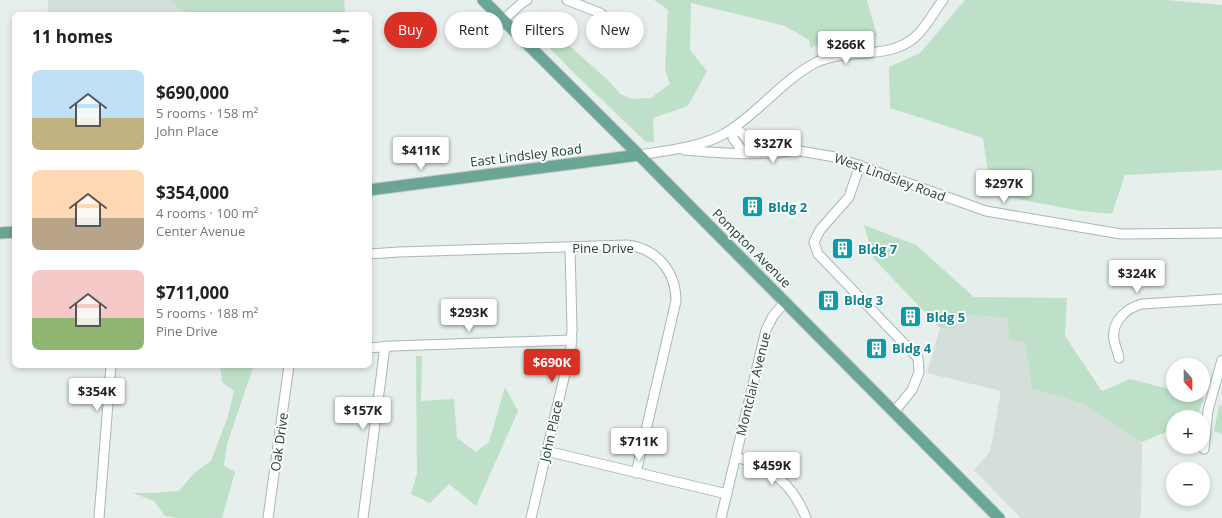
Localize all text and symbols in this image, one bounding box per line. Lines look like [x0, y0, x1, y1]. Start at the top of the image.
chip: Buy [384, 12, 437, 48]
chip: Rent [445, 12, 503, 48]
chip: Filters [511, 12, 578, 48]
chip: New [586, 12, 644, 48]
text: 11 homes [32, 25, 113, 48]
icon: filters [330, 25, 352, 47]
pin: $266K [818, 31, 874, 65]
text: $266K [827, 35, 865, 53]
text: $690,000 [156, 81, 229, 104]
icon: home [64, 86, 112, 134]
text: 5 rooms · 158 m² [156, 104, 258, 122]
text: John Place [156, 122, 219, 140]
pin: $327K [745, 130, 801, 164]
text: $327K [754, 134, 792, 152]
pin: $411K [393, 137, 449, 171]
street label: East Lindsley Road [469, 139, 583, 171]
text: $411K [402, 141, 440, 159]
street label: West Lindsley Road [832, 148, 948, 206]
pin: $297K [976, 170, 1032, 204]
text: $297K [985, 174, 1023, 192]
text: $354,000 [156, 181, 229, 204]
icon: home [64, 186, 112, 234]
building icon: Bldg 2 [739, 194, 765, 220]
place label: Bldg 2 [768, 198, 808, 216]
text: 4 rooms · 100 m² [156, 204, 258, 222]
street label: Pompton Avenue [709, 205, 795, 291]
text: Center Avenue [156, 222, 245, 240]
building icon: Bldg 7 [829, 236, 855, 262]
street label: Pine Drive [572, 239, 634, 257]
place label: Bldg 7 [858, 240, 898, 258]
pin: $324K [1109, 260, 1165, 294]
text: $324K [1118, 264, 1156, 282]
text: $711,000 [156, 281, 229, 304]
icon: home [64, 286, 112, 334]
building icon: Bldg 3 [816, 287, 842, 313]
place label: Bldg 3 [844, 291, 883, 309]
pin: $293K [441, 299, 497, 333]
text: $293K [450, 303, 488, 321]
text: 5 rooms · 188 m² [156, 304, 258, 322]
building icon: Bldg 5 [897, 304, 923, 330]
place label: Bldg 5 [926, 308, 965, 326]
text: Pine Drive [156, 322, 218, 340]
street label: Montclair Avenue [731, 330, 775, 438]
building icon: Bldg 4 [864, 335, 890, 361]
place label: Bldg 4 [892, 339, 932, 357]
pin: $690K [524, 349, 580, 383]
text: $690K [533, 353, 571, 371]
north arrow [1166, 358, 1210, 402]
map controls [1166, 358, 1210, 506]
pin: $354K [69, 378, 125, 412]
text: $354K [78, 382, 116, 400]
pin: $157K [335, 397, 391, 431]
street label: John Place [535, 399, 567, 465]
text: $157K [344, 401, 382, 419]
button: + [1166, 410, 1210, 454]
street label: Oak Drive [266, 411, 292, 473]
pin: $711K [611, 428, 667, 462]
text: $711K [620, 432, 658, 450]
pin: $459K [744, 452, 800, 486]
text: $459K [753, 456, 791, 474]
button: − [1166, 462, 1210, 506]

